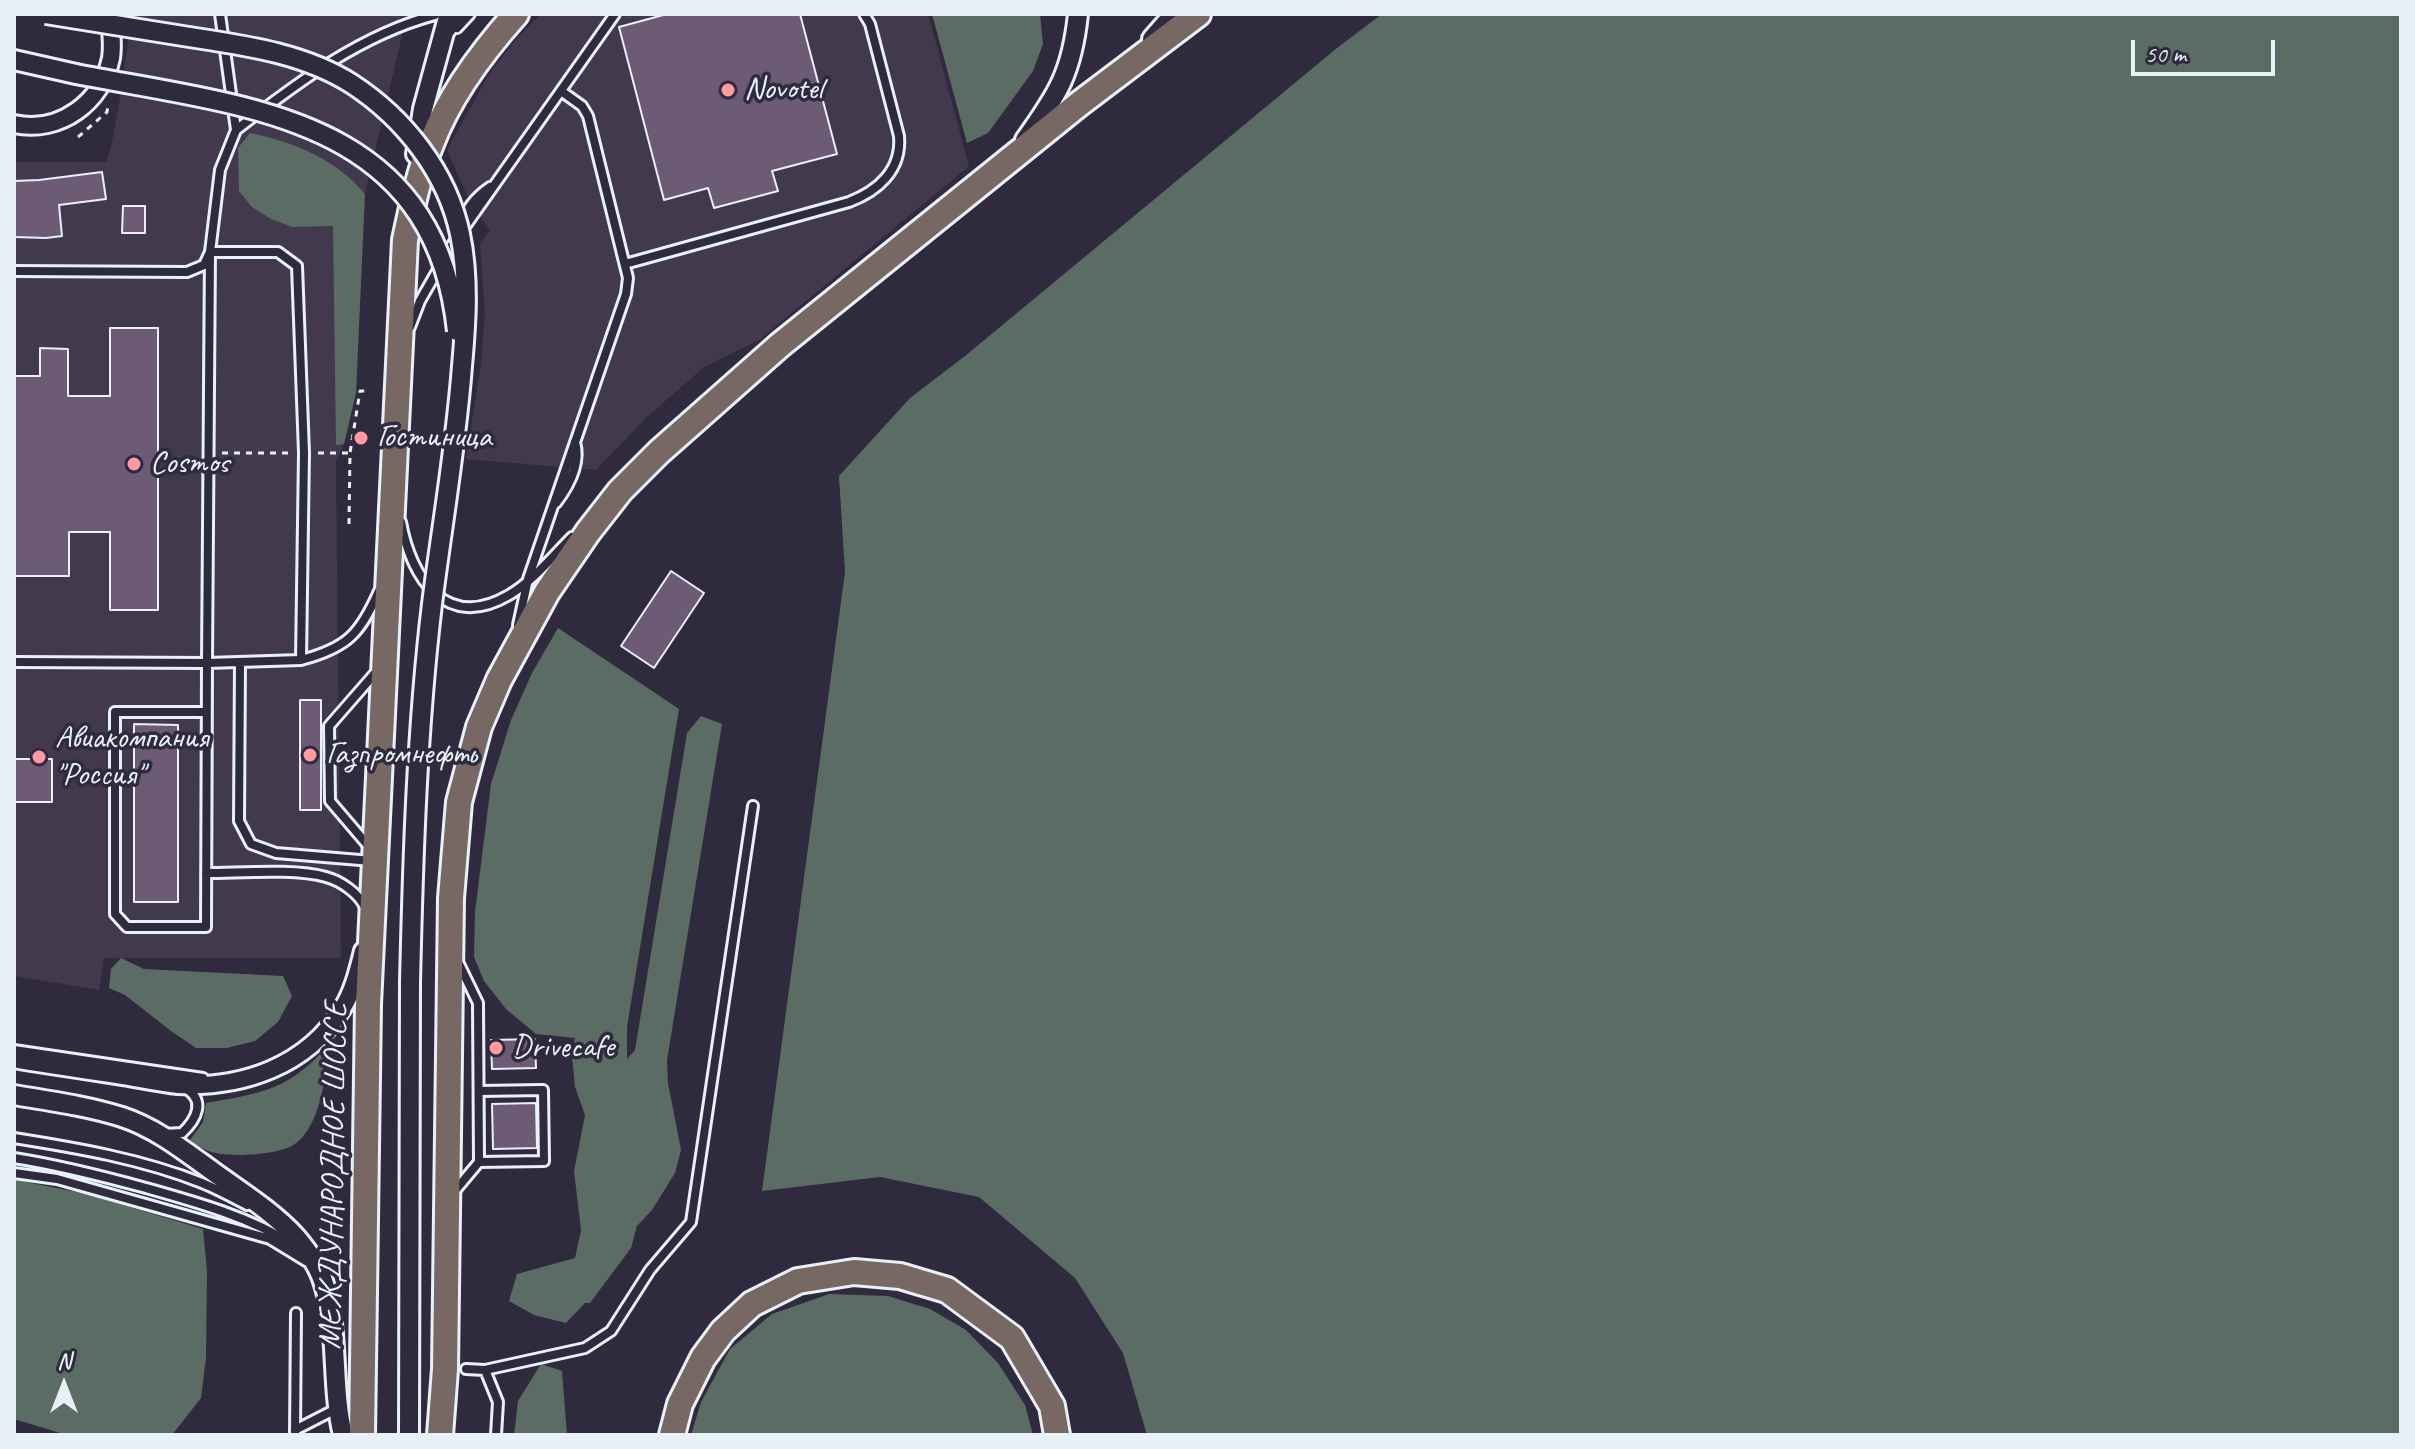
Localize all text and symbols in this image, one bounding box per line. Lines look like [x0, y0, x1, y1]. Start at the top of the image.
scale bar [2135, 24, 2279, 74]
text: 50 m [2145, 39, 2186, 69]
place label: Novotel [744, 71, 823, 109]
marker: Novotel [719, 81, 737, 99]
place label: Гостиница [377, 419, 491, 457]
marker: Гостиница [352, 429, 370, 447]
place label: Cosmos [150, 445, 229, 483]
marker: Cosmos [125, 455, 143, 473]
place label: Авиакомпания "Россия" [55, 720, 208, 795]
place label: Газпромнефть [326, 736, 476, 774]
marker: Газпромнефть [301, 746, 319, 764]
marker: Авиакомпания "Россия" [30, 748, 48, 766]
street label: МЕЖДУНАРОДНОЕ ШОССЕ [312, 1002, 356, 1350]
place label: Drivecafe [512, 1029, 614, 1067]
marker: Drivecafe [487, 1039, 505, 1057]
north arrow [24, 1345, 104, 1425]
text: N [57, 1347, 71, 1375]

